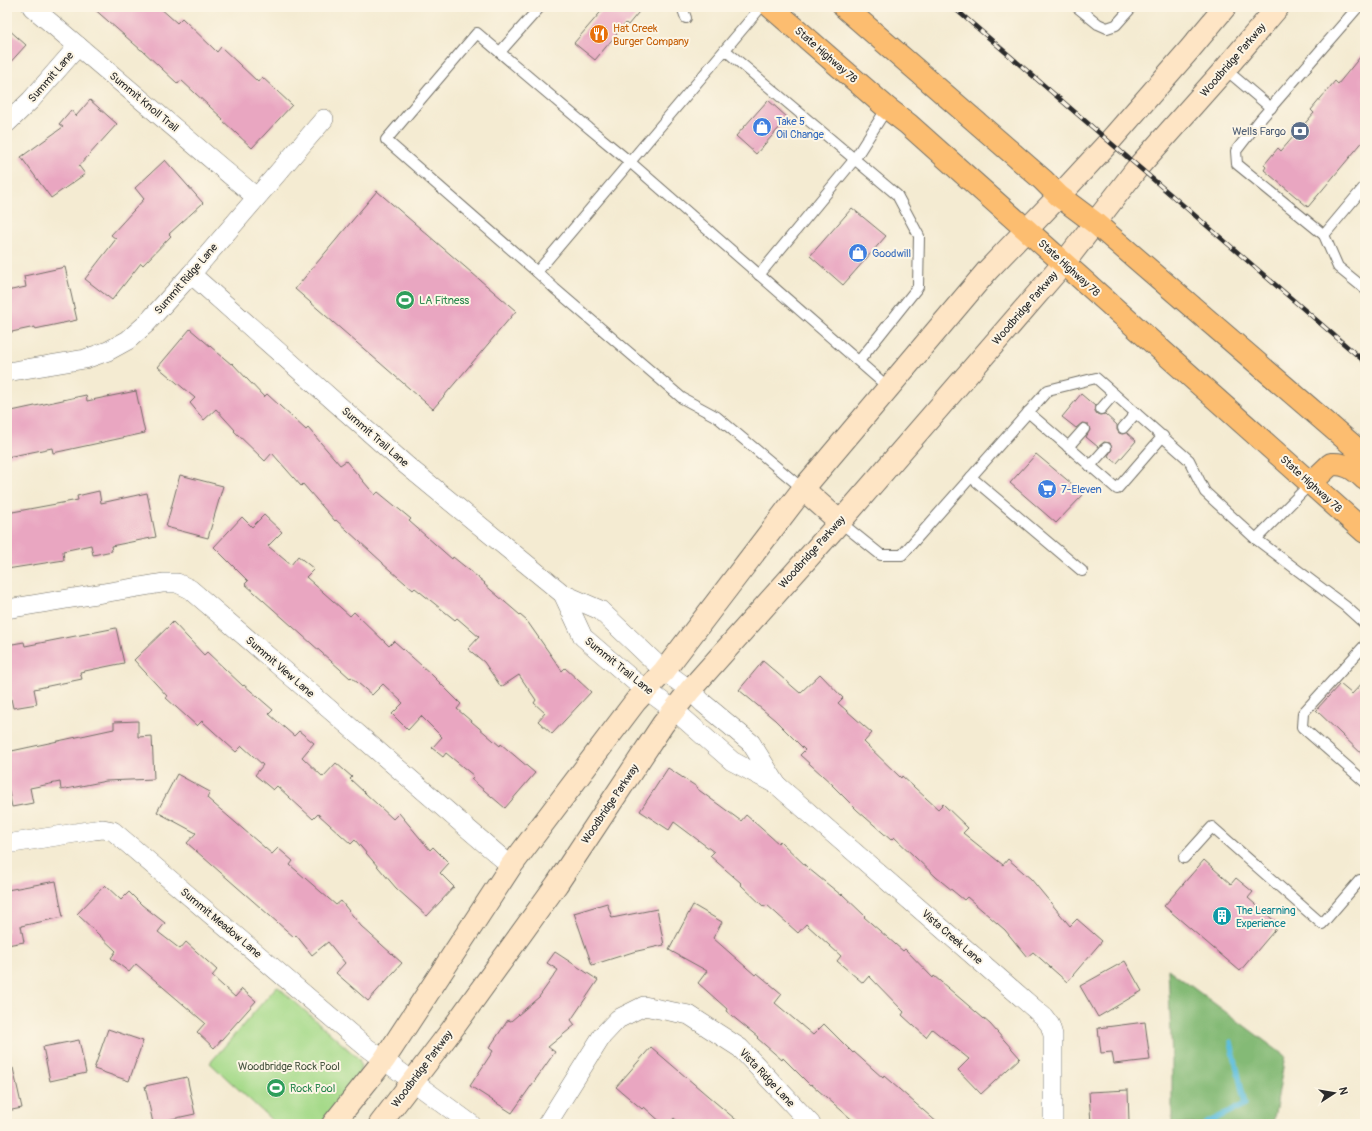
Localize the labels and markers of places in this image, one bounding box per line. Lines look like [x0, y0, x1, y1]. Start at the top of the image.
place label: Hat Creek Burger Company [613, 22, 689, 48]
restaurant icon: Hat Creek Burger Company [588, 23, 610, 45]
place label: Take 5 Oil Change [776, 115, 824, 141]
shop icon: Take 5 Oil Change [751, 116, 773, 138]
bank icon: Wells Fargo [1289, 120, 1311, 142]
place label: Wells Fargo [1232, 125, 1286, 138]
shop icon: Goodwill [847, 242, 869, 264]
place label: Goodwill [872, 247, 911, 260]
sports icon: LA Fitness [394, 289, 416, 311]
place label: LA Fitness [419, 294, 469, 307]
supermarket icon: 7-Eleven [1036, 478, 1058, 500]
place label: 7-Eleven [1061, 483, 1102, 496]
place label: The Learning Experience [1236, 904, 1296, 930]
building icon: The Learning Experience [1211, 905, 1233, 927]
sports icon: Rock Pool [265, 1077, 287, 1099]
place label: Rock Pool [290, 1082, 335, 1095]

